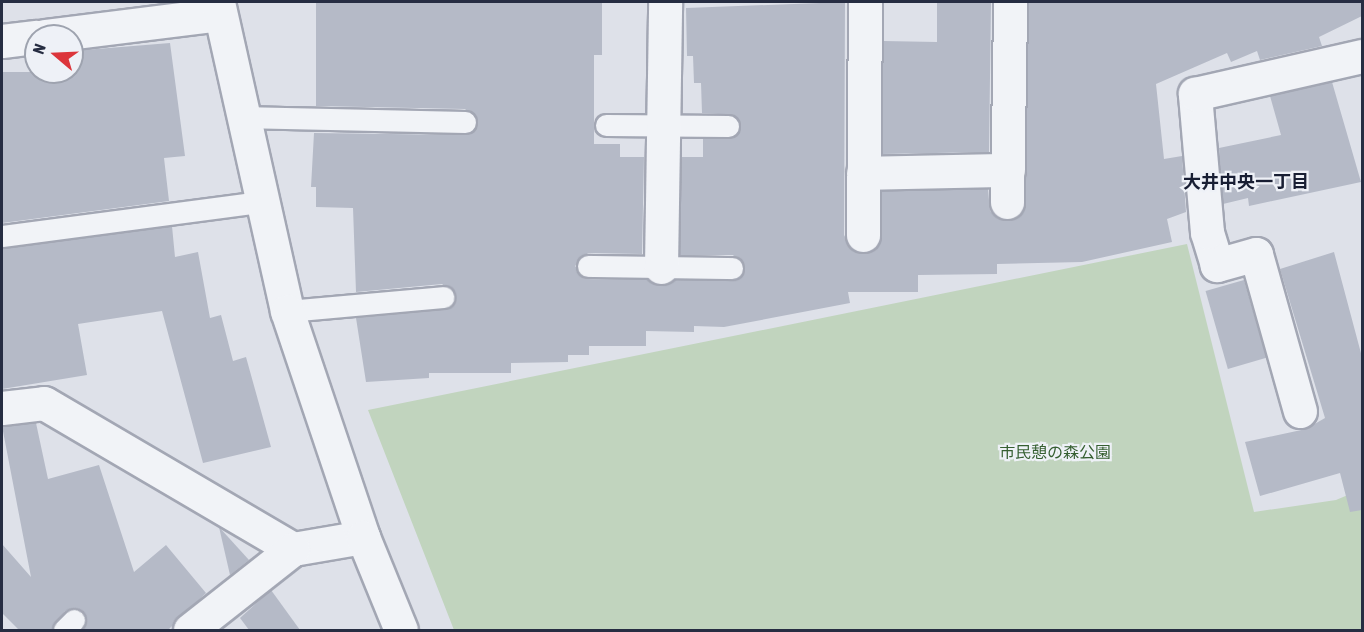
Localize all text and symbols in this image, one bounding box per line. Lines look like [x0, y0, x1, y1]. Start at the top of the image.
north arrow [24, 24, 84, 84]
text: N [29, 41, 49, 56]
district label: 大井中央一丁目 [1183, 171, 1309, 193]
park label: 市民憩の森公園 [999, 442, 1111, 462]

